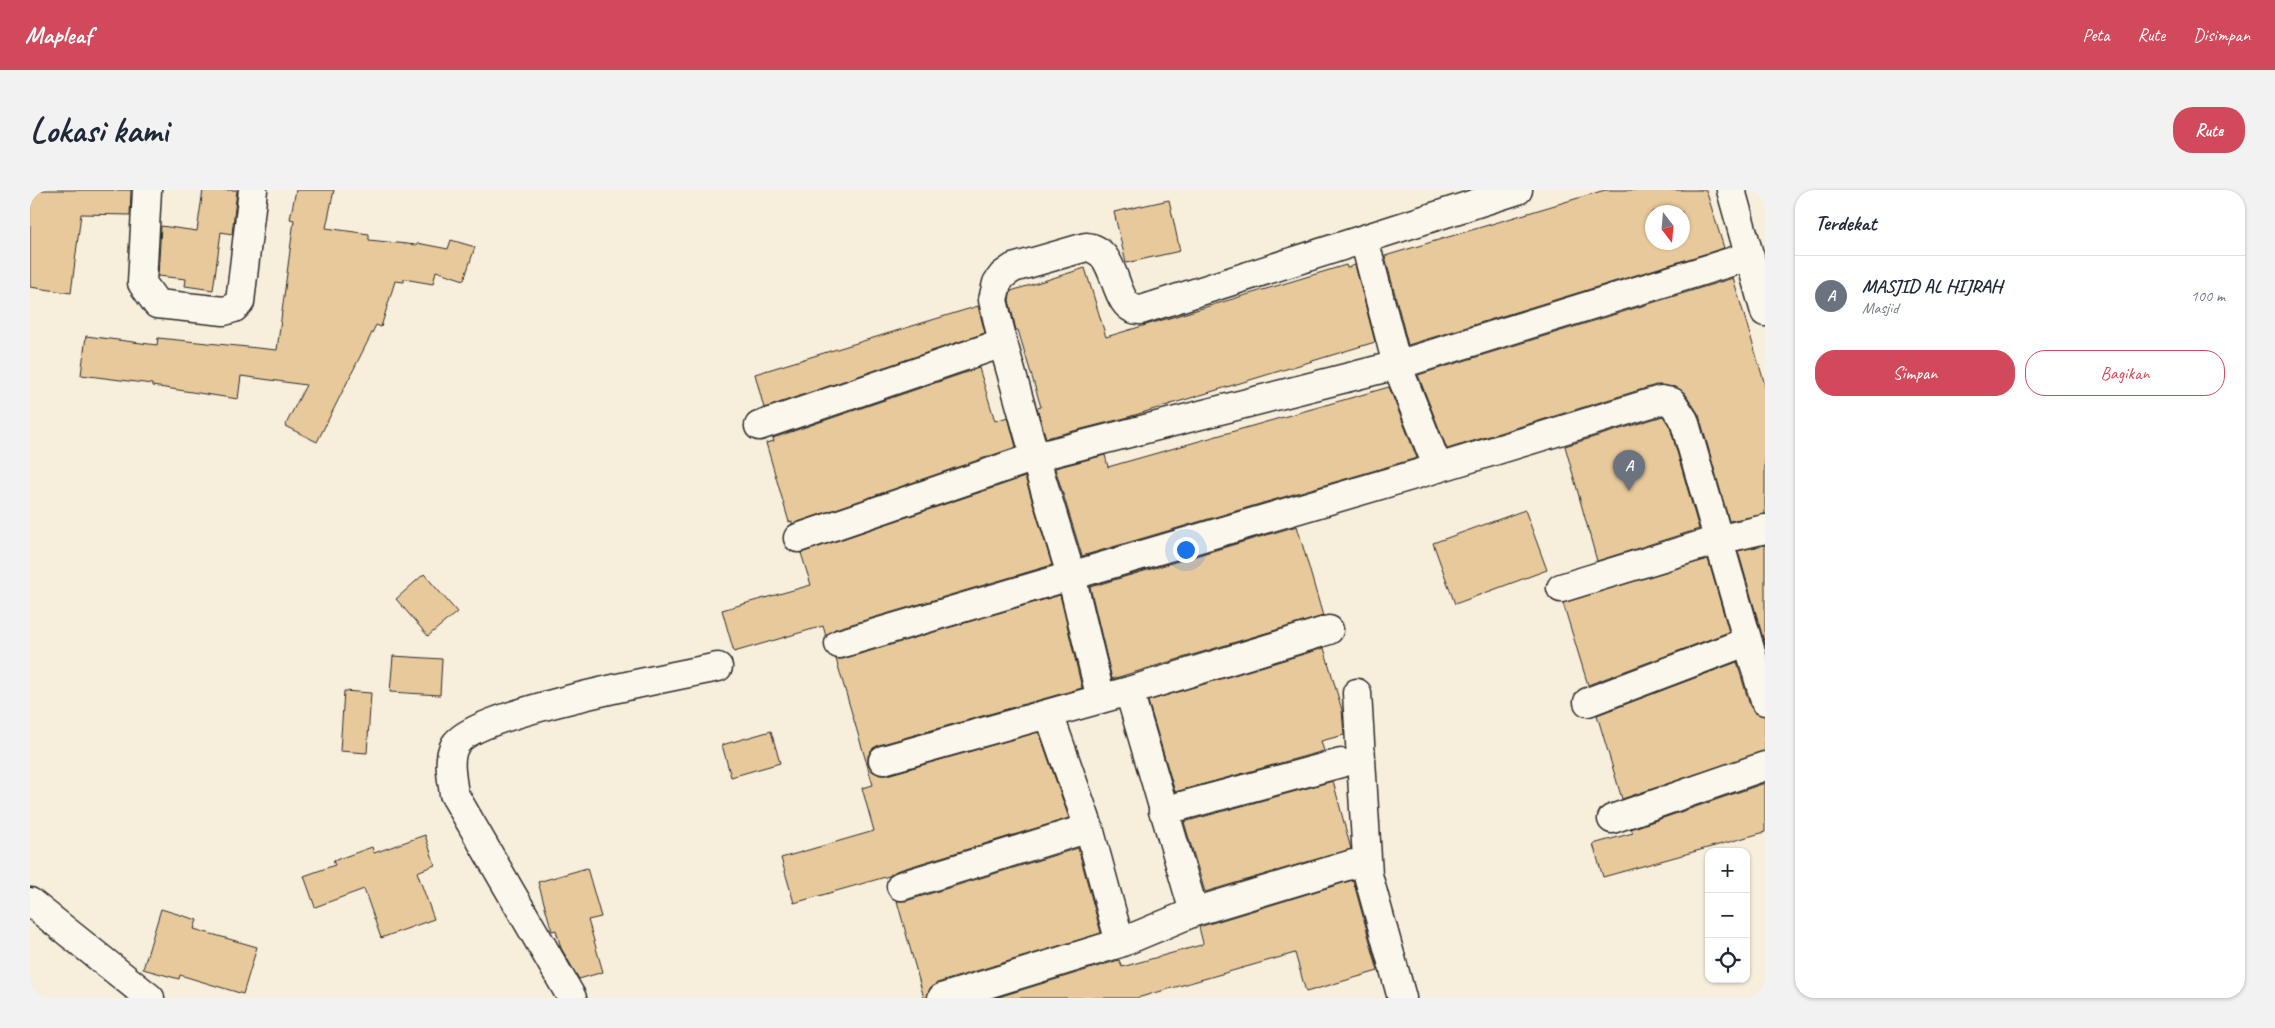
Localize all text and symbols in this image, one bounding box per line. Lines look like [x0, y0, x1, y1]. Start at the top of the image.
text: Mapleaf [25, 20, 92, 50]
text: Peta [2083, 24, 2110, 46]
text: Rute [2138, 24, 2165, 46]
text: Disimpan [2193, 24, 2250, 46]
button: Rute [2173, 107, 2245, 153]
text: Lokasi kami [30, 108, 168, 153]
north arrow [1645, 205, 1690, 250]
text: Terdekat [1815, 210, 1876, 236]
text: MASJID AL HIJRAH [1862, 274, 2002, 298]
text: A [1827, 286, 1835, 306]
text: 100 m [2191, 286, 2225, 306]
text: Masjid [1862, 298, 1899, 318]
button: Simpan [1815, 350, 2015, 396]
button: Bagikan [2025, 350, 2225, 396]
pin: A [1613, 450, 1645, 491]
your location [1173, 537, 1199, 563]
map controls [1705, 848, 1750, 983]
button: + [1705, 848, 1750, 893]
button: − [1705, 893, 1750, 938]
button: locate [1705, 938, 1750, 983]

